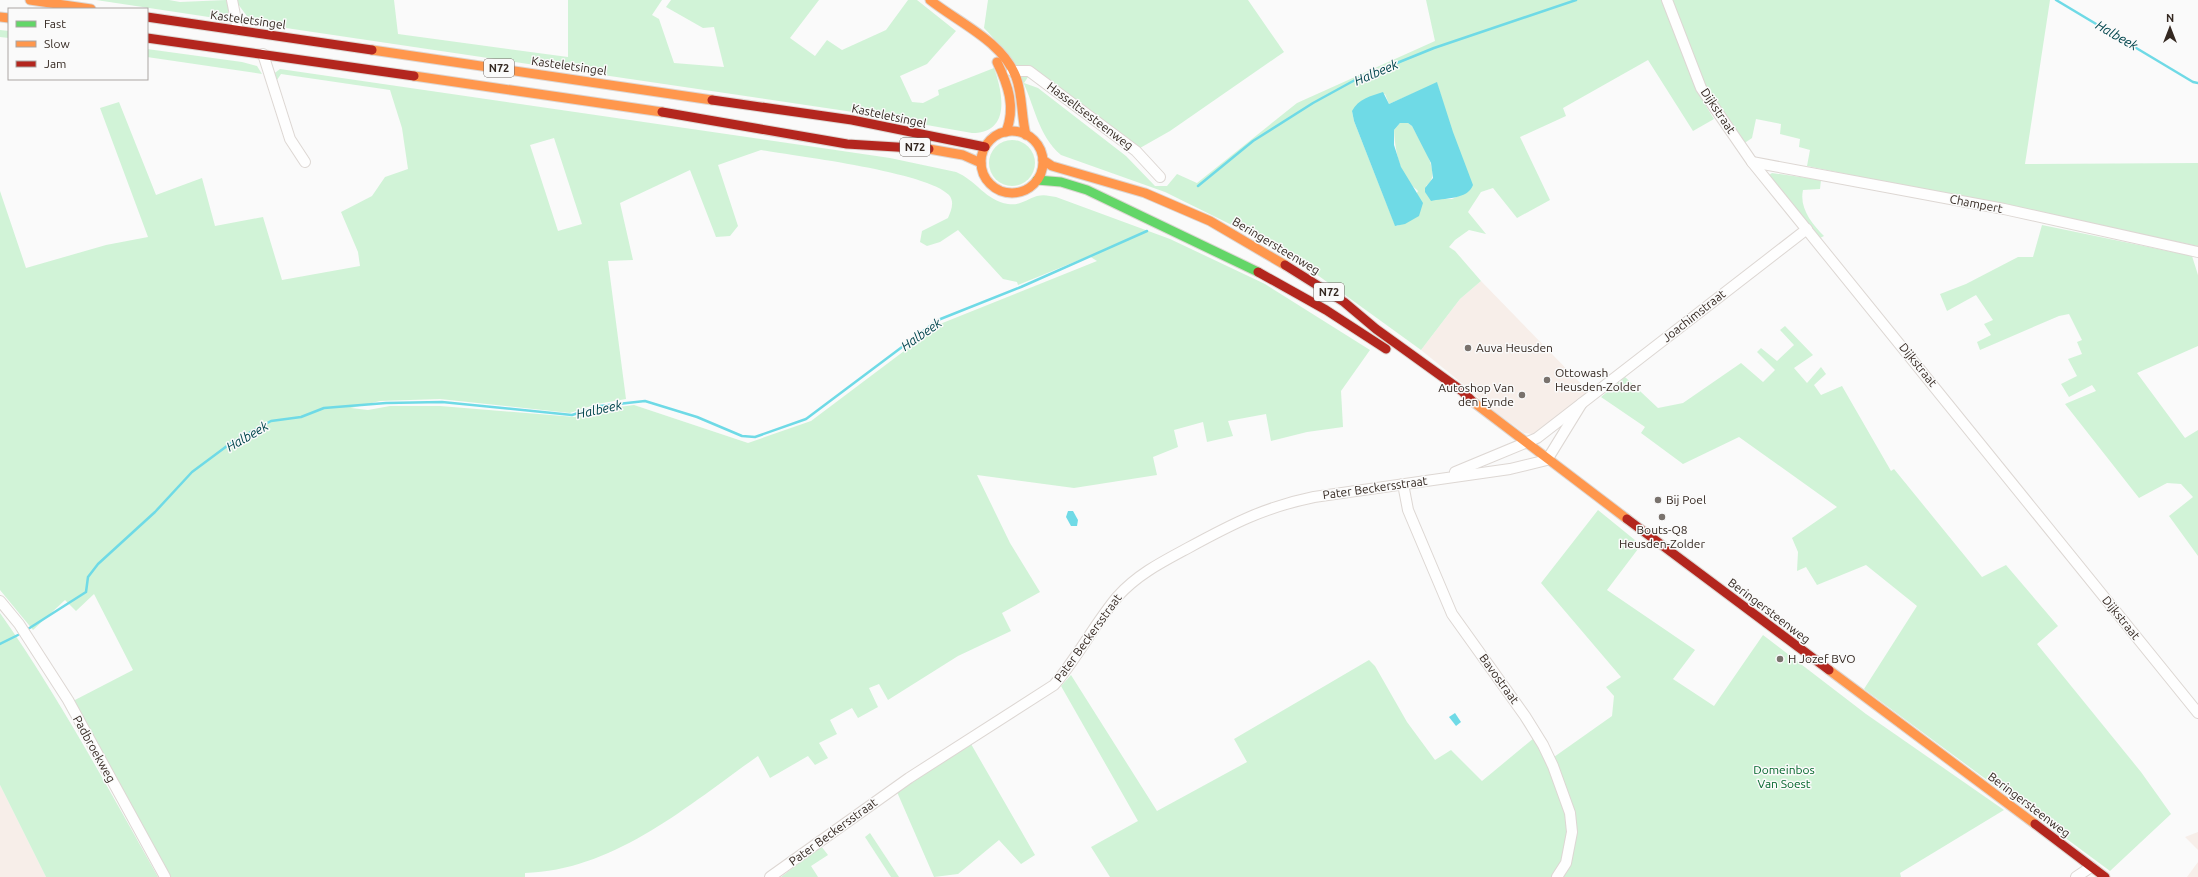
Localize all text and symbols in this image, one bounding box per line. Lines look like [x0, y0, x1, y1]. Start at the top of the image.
legend [8, 8, 148, 80]
street label: Kasteletsingel [209, 8, 287, 31]
north arrow [2150, 8, 2190, 48]
text: N [2166, 12, 2174, 24]
text: Fast [44, 17, 66, 30]
water label: Halbeek [2093, 17, 2141, 53]
text: Slow [44, 37, 70, 50]
street label: Kasteletsingel [530, 54, 608, 77]
water label: Halbeek [1352, 56, 1400, 87]
text: Jam [44, 57, 66, 70]
road number: N72 [484, 59, 514, 77]
street label: Hasseltsesteenweg [1045, 79, 1136, 152]
street label: Dijkstraat [1699, 86, 1738, 136]
street label: Kasteletsingel [851, 101, 928, 130]
road number: N72 [900, 138, 930, 156]
street label: Champert [1949, 192, 2004, 215]
street label: Beringersteenweg [1230, 214, 1322, 277]
road number: N72 [1314, 283, 1344, 301]
street label: Joachimstraat [1660, 287, 1728, 344]
water label: Halbeek [898, 315, 944, 353]
street label: Dijkstraat [1897, 340, 1940, 389]
place label: Auva Heusden [1476, 341, 1553, 354]
marker: Auva Heusden [1463, 343, 1473, 353]
place label: Ottowash Heusden-Zolder [1555, 366, 1641, 393]
marker: Ottowash Heusden-Zolder [1542, 375, 1552, 385]
place label: Autoshop Van den Eynde [1438, 381, 1514, 408]
marker: Autoshop Van den Eynde [1517, 390, 1527, 400]
water label: Halbeek [575, 397, 623, 421]
water label: Halbeek [223, 418, 271, 454]
street label: Pater Beckersstraat [1322, 474, 1428, 501]
place label: Bij Poel [1666, 493, 1706, 506]
marker: Bij Poel [1653, 495, 1663, 505]
marker: Bouts-Q8 Heusden-Zolder [1657, 512, 1667, 522]
place label: Bouts-Q8 Heusden-Zolder [1619, 523, 1705, 550]
street label: Beringersteenweg [1726, 575, 1813, 646]
street label: Pater Beckersstraat [1051, 591, 1124, 684]
street label: Dijkstraat [2100, 593, 2143, 642]
street label: Bavostraat [1477, 651, 1522, 706]
place label: H Jozef BVO [1788, 652, 1856, 665]
marker: H Jozef BVO [1775, 654, 1785, 664]
street label: Padbroekweg [71, 713, 118, 784]
park label: Domeinbos Van Soest [1753, 763, 1815, 790]
street label: Beringersteenweg [1986, 769, 2073, 840]
street label: Pater Beckersstraat [786, 795, 879, 868]

